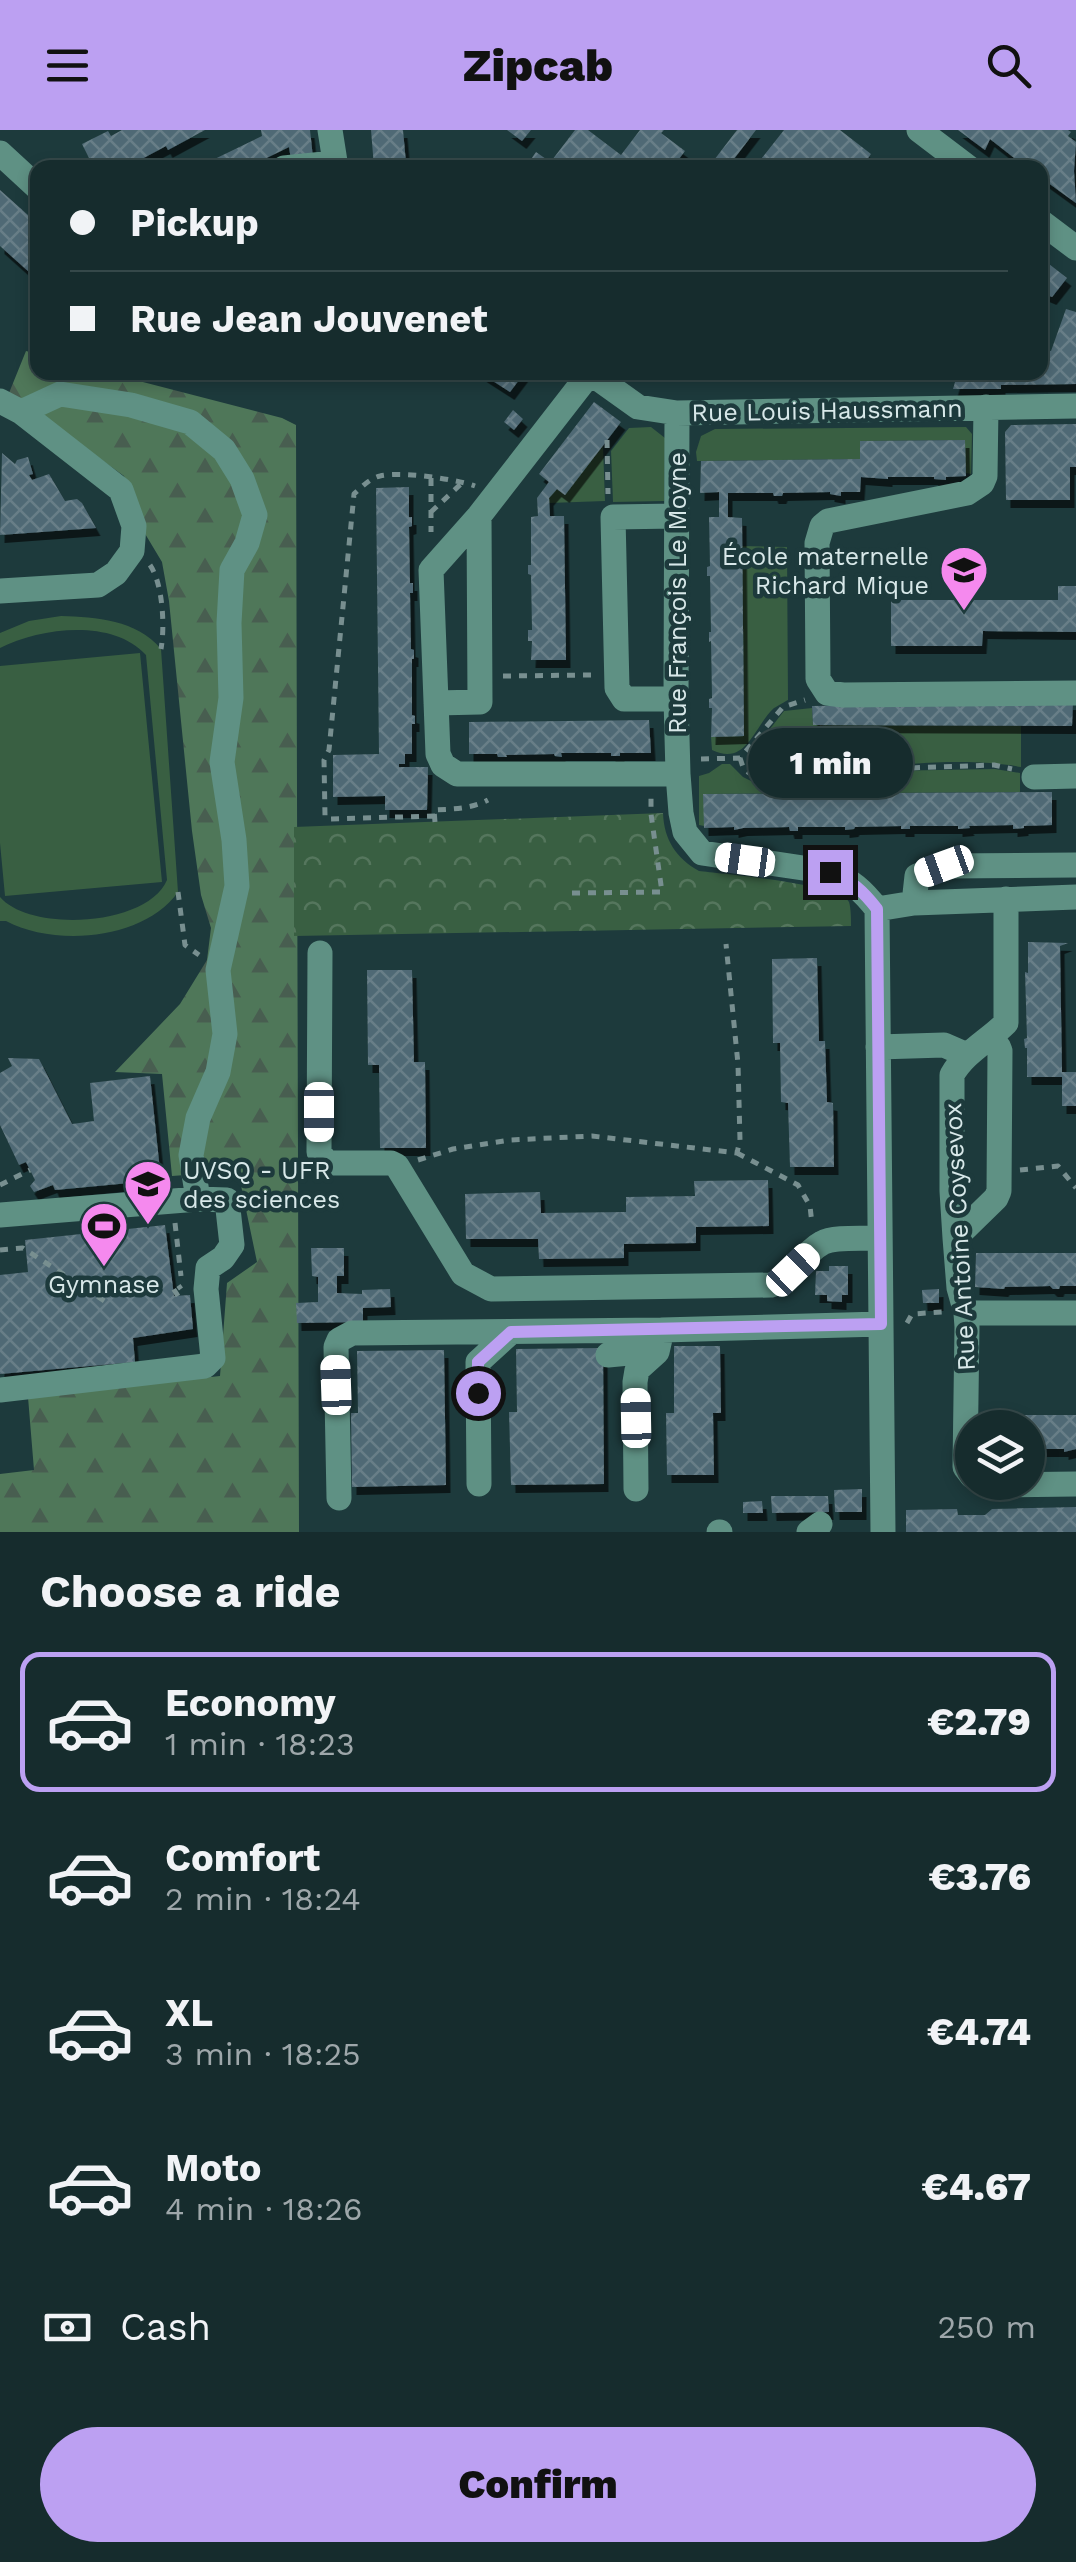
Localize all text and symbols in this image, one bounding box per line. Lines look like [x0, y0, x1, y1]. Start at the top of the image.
icon: menu [40, 38, 95, 93]
icon: search [981, 38, 1036, 93]
text: Zipcab [463, 39, 613, 92]
text: Pickup [130, 201, 259, 245]
text: Rue Jean Jouvenet [130, 297, 488, 341]
street label: Rue Louis Haussmann [691, 394, 963, 427]
street label: Rue François Le Moyne [663, 452, 692, 734]
place label: École maternelle Richard Mique [722, 542, 929, 600]
school or university icon: École maternelle Richard Mique [938, 544, 990, 612]
callout: 1 min [748, 727, 912, 797]
text: 1 min [789, 744, 872, 782]
car [713, 841, 777, 879]
car [911, 842, 977, 890]
route end [808, 850, 853, 895]
car [304, 1082, 334, 1142]
street label: Rue Antoine Coysevox [938, 1102, 981, 1372]
place label: UVSQ - UFR des sciences [183, 1156, 340, 1214]
school or university icon: UVSQ - UFR des sciences [122, 1158, 174, 1226]
sports icon: Gymnase [78, 1200, 130, 1268]
car [761, 1238, 825, 1302]
place label: Gymnase [48, 1270, 160, 1299]
car [320, 1354, 352, 1416]
route start [456, 1371, 501, 1416]
car [620, 1388, 652, 1448]
map controls [955, 1410, 1045, 1500]
button: layers [955, 1410, 1045, 1500]
text: Choose a ride [40, 1565, 340, 1618]
icon: car [45, 1677, 135, 1767]
text: Economy [165, 1681, 336, 1725]
text: €2.79 [928, 1700, 1031, 1744]
text: 1 min · 18:23 [165, 1725, 355, 1763]
icon: car [45, 1832, 135, 1922]
text: Comfort [165, 1836, 320, 1880]
text: €3.76 [929, 1855, 1031, 1899]
text: 2 min · 18:24 [165, 1880, 361, 1918]
icon: car [45, 1987, 135, 2077]
text: XL [165, 1991, 213, 2035]
text: €4.74 [927, 2010, 1031, 2054]
text: 3 min · 18:25 [165, 2035, 361, 2073]
icon: car [45, 2142, 135, 2232]
text: Moto [165, 2146, 261, 2190]
text: €4.67 [922, 2165, 1031, 2209]
text: 4 min · 18:26 [165, 2190, 362, 2228]
icon: cash [40, 2300, 95, 2355]
text: Cash [120, 2305, 211, 2349]
text: 250 m [937, 2308, 1036, 2346]
button: Confirm [40, 2427, 1036, 2542]

